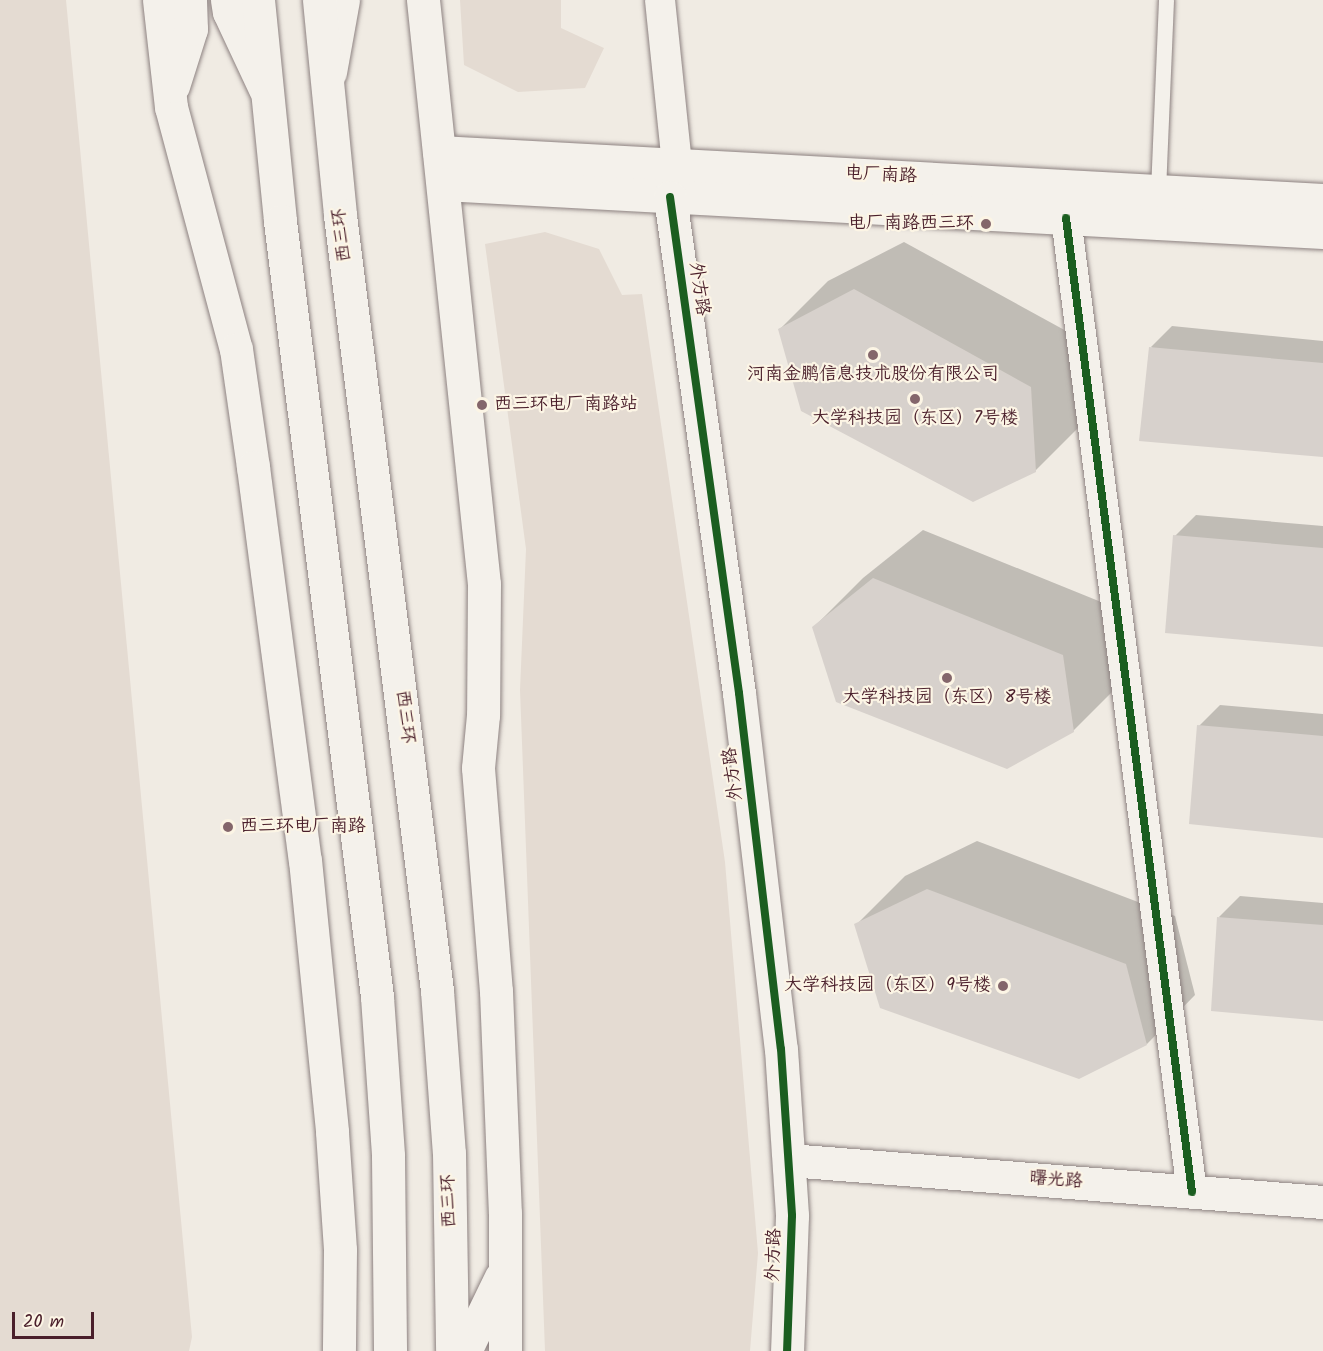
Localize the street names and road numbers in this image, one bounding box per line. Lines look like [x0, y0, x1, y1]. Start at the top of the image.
street label: 电厂南路 [844, 163, 918, 189]
street label: 西三环 [329, 207, 357, 263]
street label: 外方路 [684, 261, 712, 317]
street label: 西三环 [390, 689, 418, 745]
street label: 外方路 [720, 746, 748, 802]
street label: 曙光路 [1028, 1168, 1084, 1194]
street label: 西三环 [438, 1174, 462, 1228]
street label: 外方路 [763, 1228, 787, 1282]

